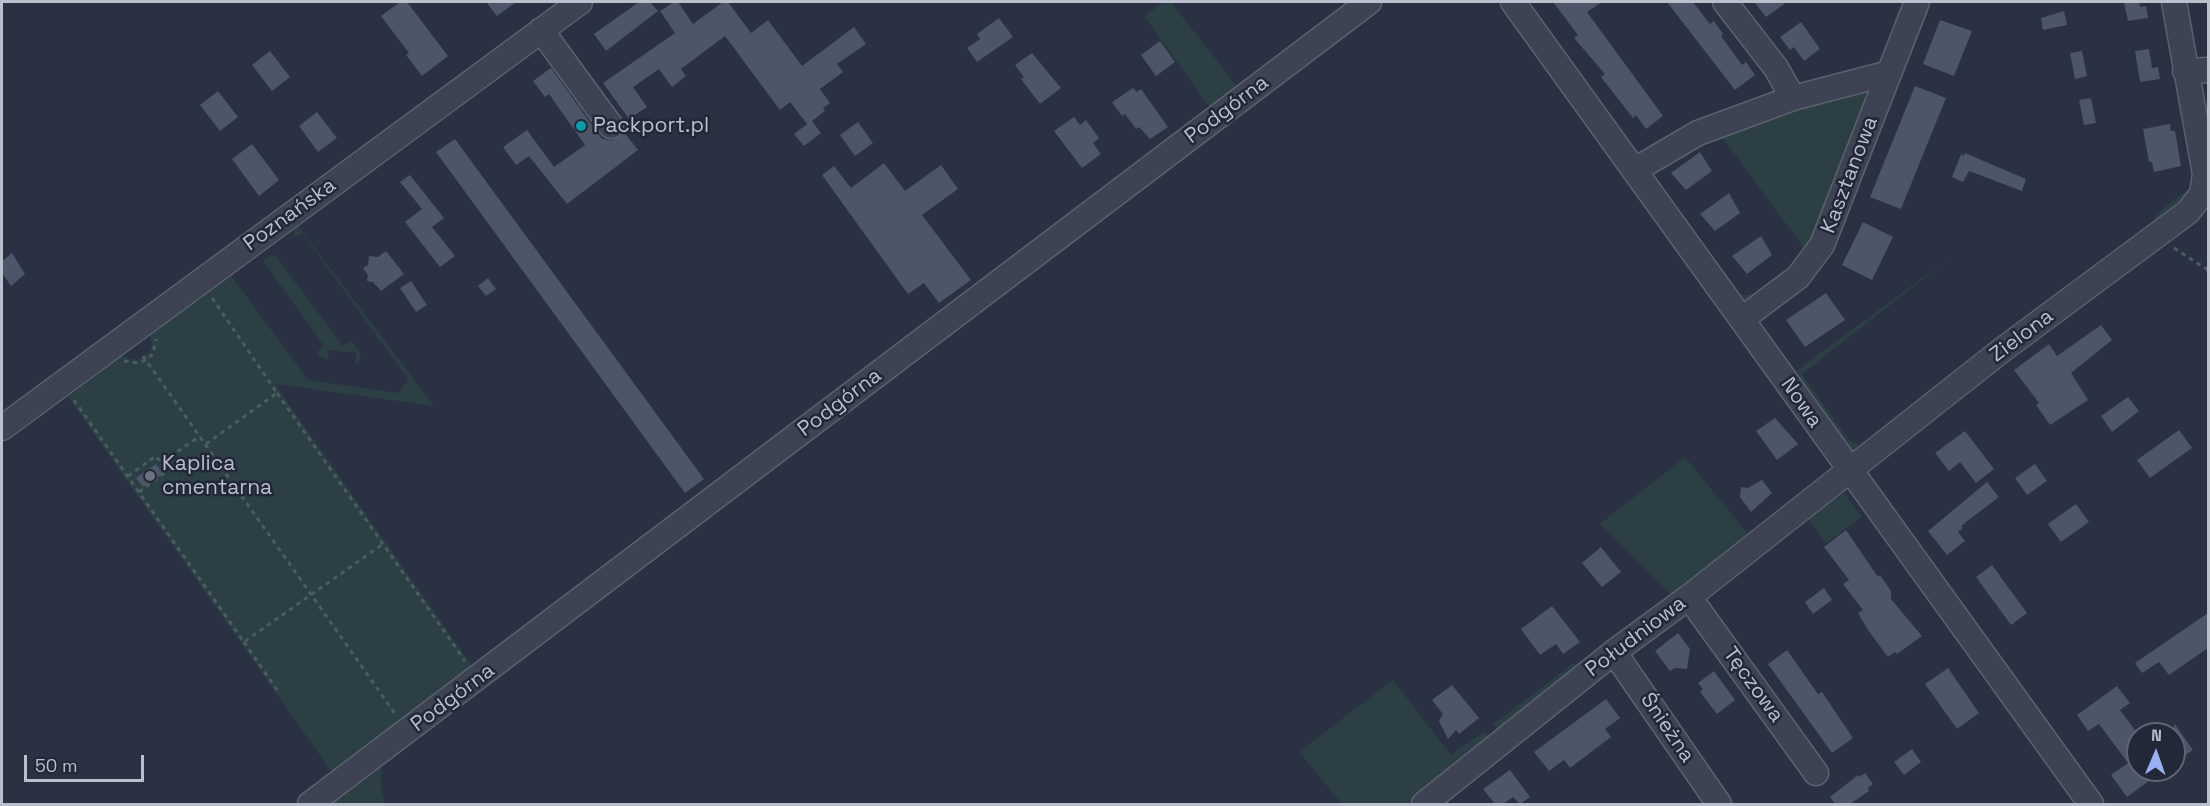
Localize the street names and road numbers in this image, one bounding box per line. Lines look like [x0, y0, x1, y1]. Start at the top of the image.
street label: Podgórna [1180, 70, 1274, 150]
street label: Kasztanowa [1816, 113, 1884, 237]
street label: Poznańska [239, 173, 341, 257]
street label: Zielona [1985, 304, 2059, 368]
street label: Podgórna [793, 363, 887, 443]
street label: Nowa [1775, 373, 1827, 433]
street label: Południowa [1581, 591, 1691, 683]
street label: Tęczowa [1717, 642, 1789, 728]
street label: Podgórna [406, 658, 500, 738]
street label: Śnieżna [1635, 688, 1699, 768]

